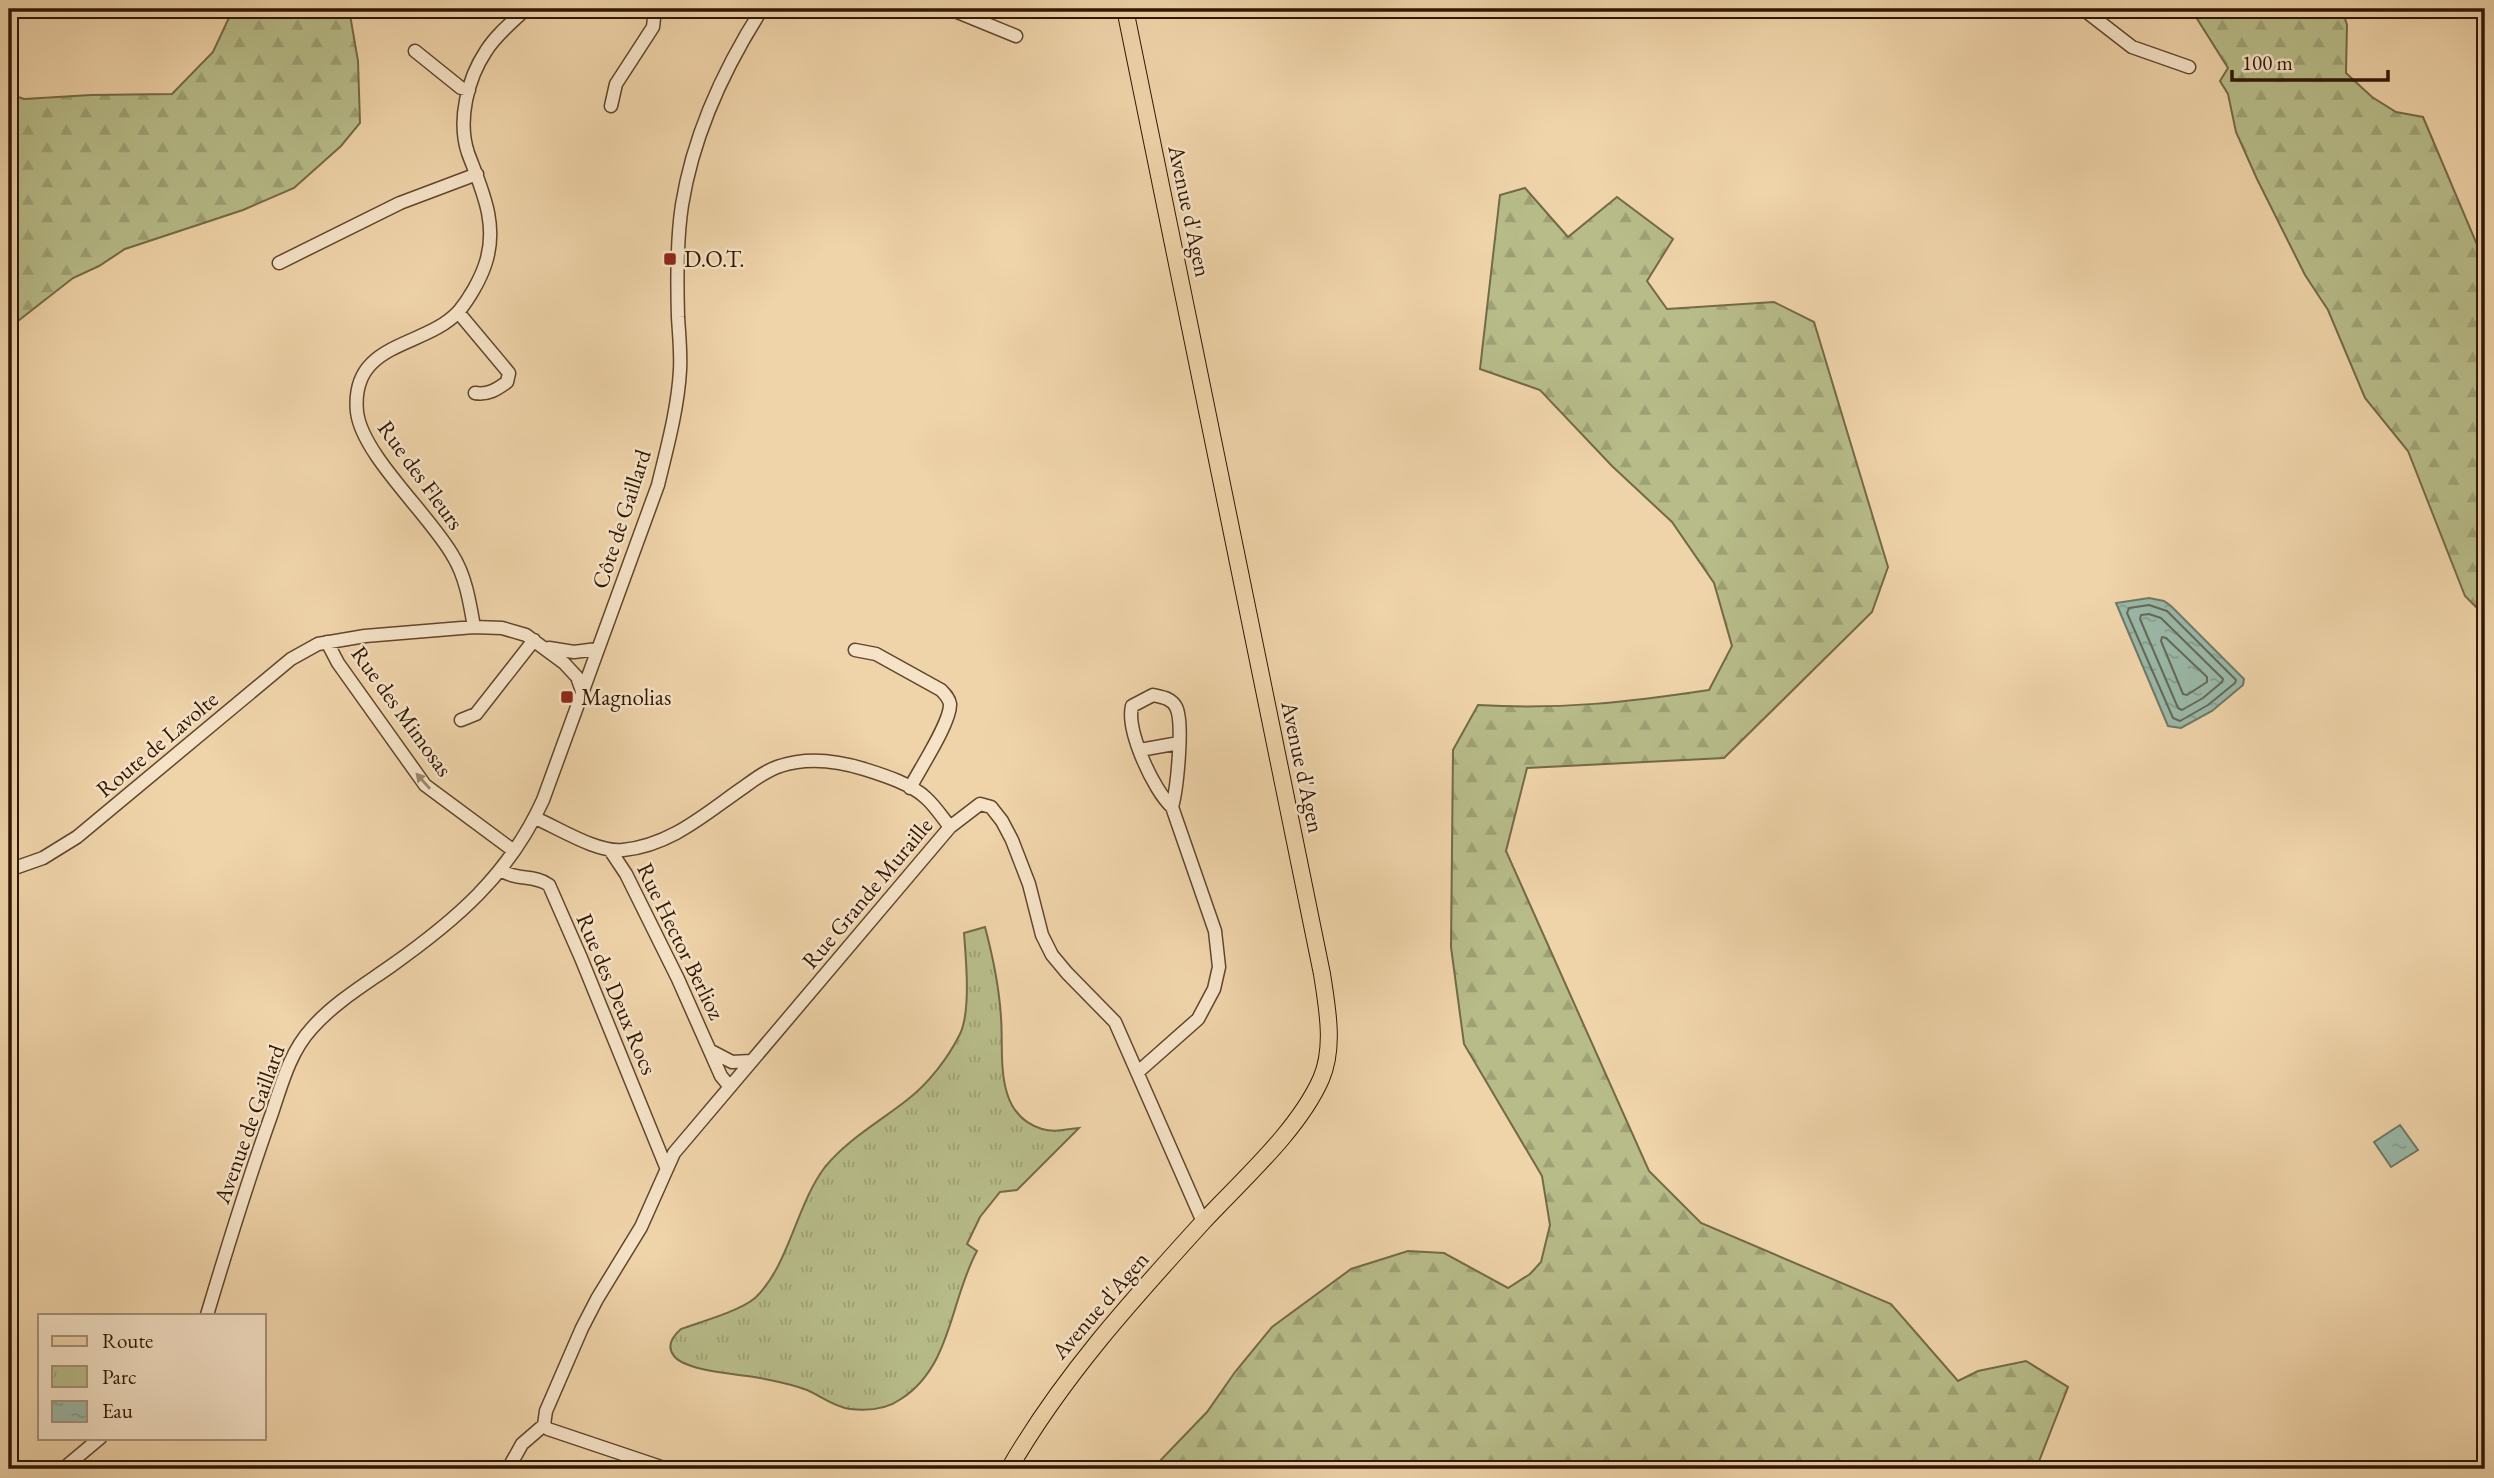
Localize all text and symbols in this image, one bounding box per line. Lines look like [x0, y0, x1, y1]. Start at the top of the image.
scale bar [2232, 38, 2387, 82]
text: 100 m [2242, 49, 2293, 76]
street label: Avenue d'Agen [1161, 141, 1219, 280]
place label: D.O.T. [684, 244, 745, 274]
marker: D.O.T. [662, 251, 678, 267]
street label: Rue des Fleurs [371, 414, 471, 536]
street label: Côte de Gaillard [584, 445, 658, 593]
street label: Rue des Mimosas [344, 640, 460, 782]
place label: Magnolias [581, 682, 671, 712]
street label: Route de Lavolte [90, 684, 224, 804]
marker: Magnolias [559, 689, 575, 705]
street label: Avenue d'Agen [1274, 697, 1332, 836]
one-way arrow [415, 772, 431, 790]
street label: Rue Grande Muraille [795, 811, 939, 975]
street label: Rue Hector Berlioz [630, 858, 732, 1025]
street label: Rue des Deux Rocs [570, 909, 664, 1079]
street label: Avenue de Gaillard [206, 1040, 292, 1209]
street label: Avenue d'Agen [1044, 1245, 1155, 1366]
legend [38, 1314, 266, 1440]
text: Route [102, 1327, 153, 1354]
text: Parc [102, 1363, 136, 1390]
text: Eau [102, 1397, 133, 1424]

